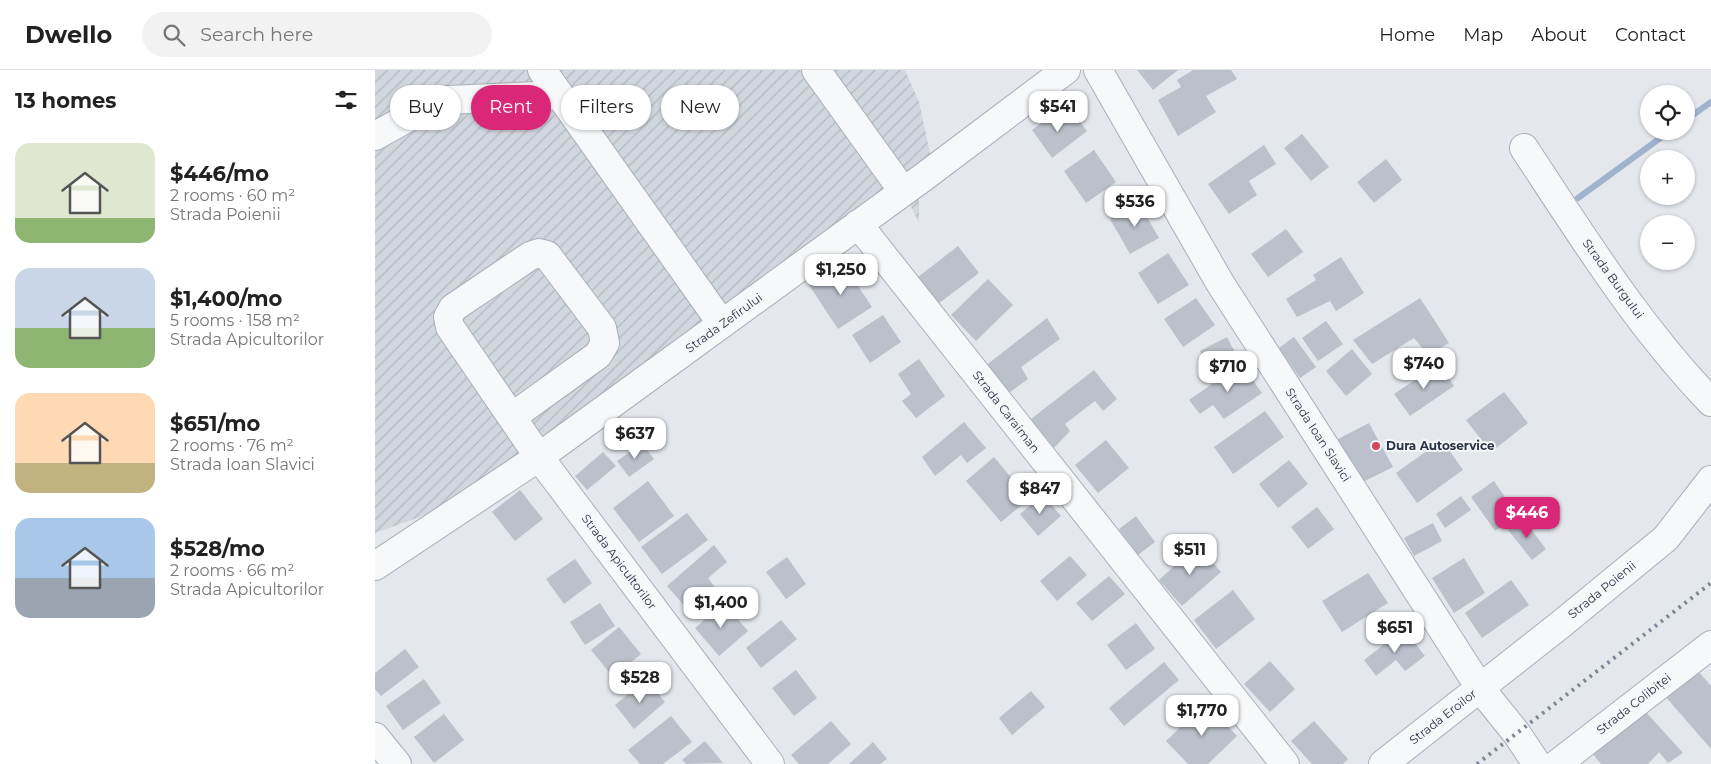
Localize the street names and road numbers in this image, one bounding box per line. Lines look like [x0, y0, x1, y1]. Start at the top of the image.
street label: Strada Burgului [1580, 236, 1647, 321]
street label: Strada Zefirului [682, 290, 765, 356]
street label: Strada Caraiman [970, 368, 1043, 456]
street label: Strada Ioan Slavici [1283, 385, 1354, 484]
street label: Strada Apicultorilor [579, 511, 660, 613]
street label: Strada Poienii [1565, 558, 1639, 622]
street label: Strada Colibiței [1593, 670, 1674, 737]
street label: Strada Eroilor [1406, 686, 1479, 747]

